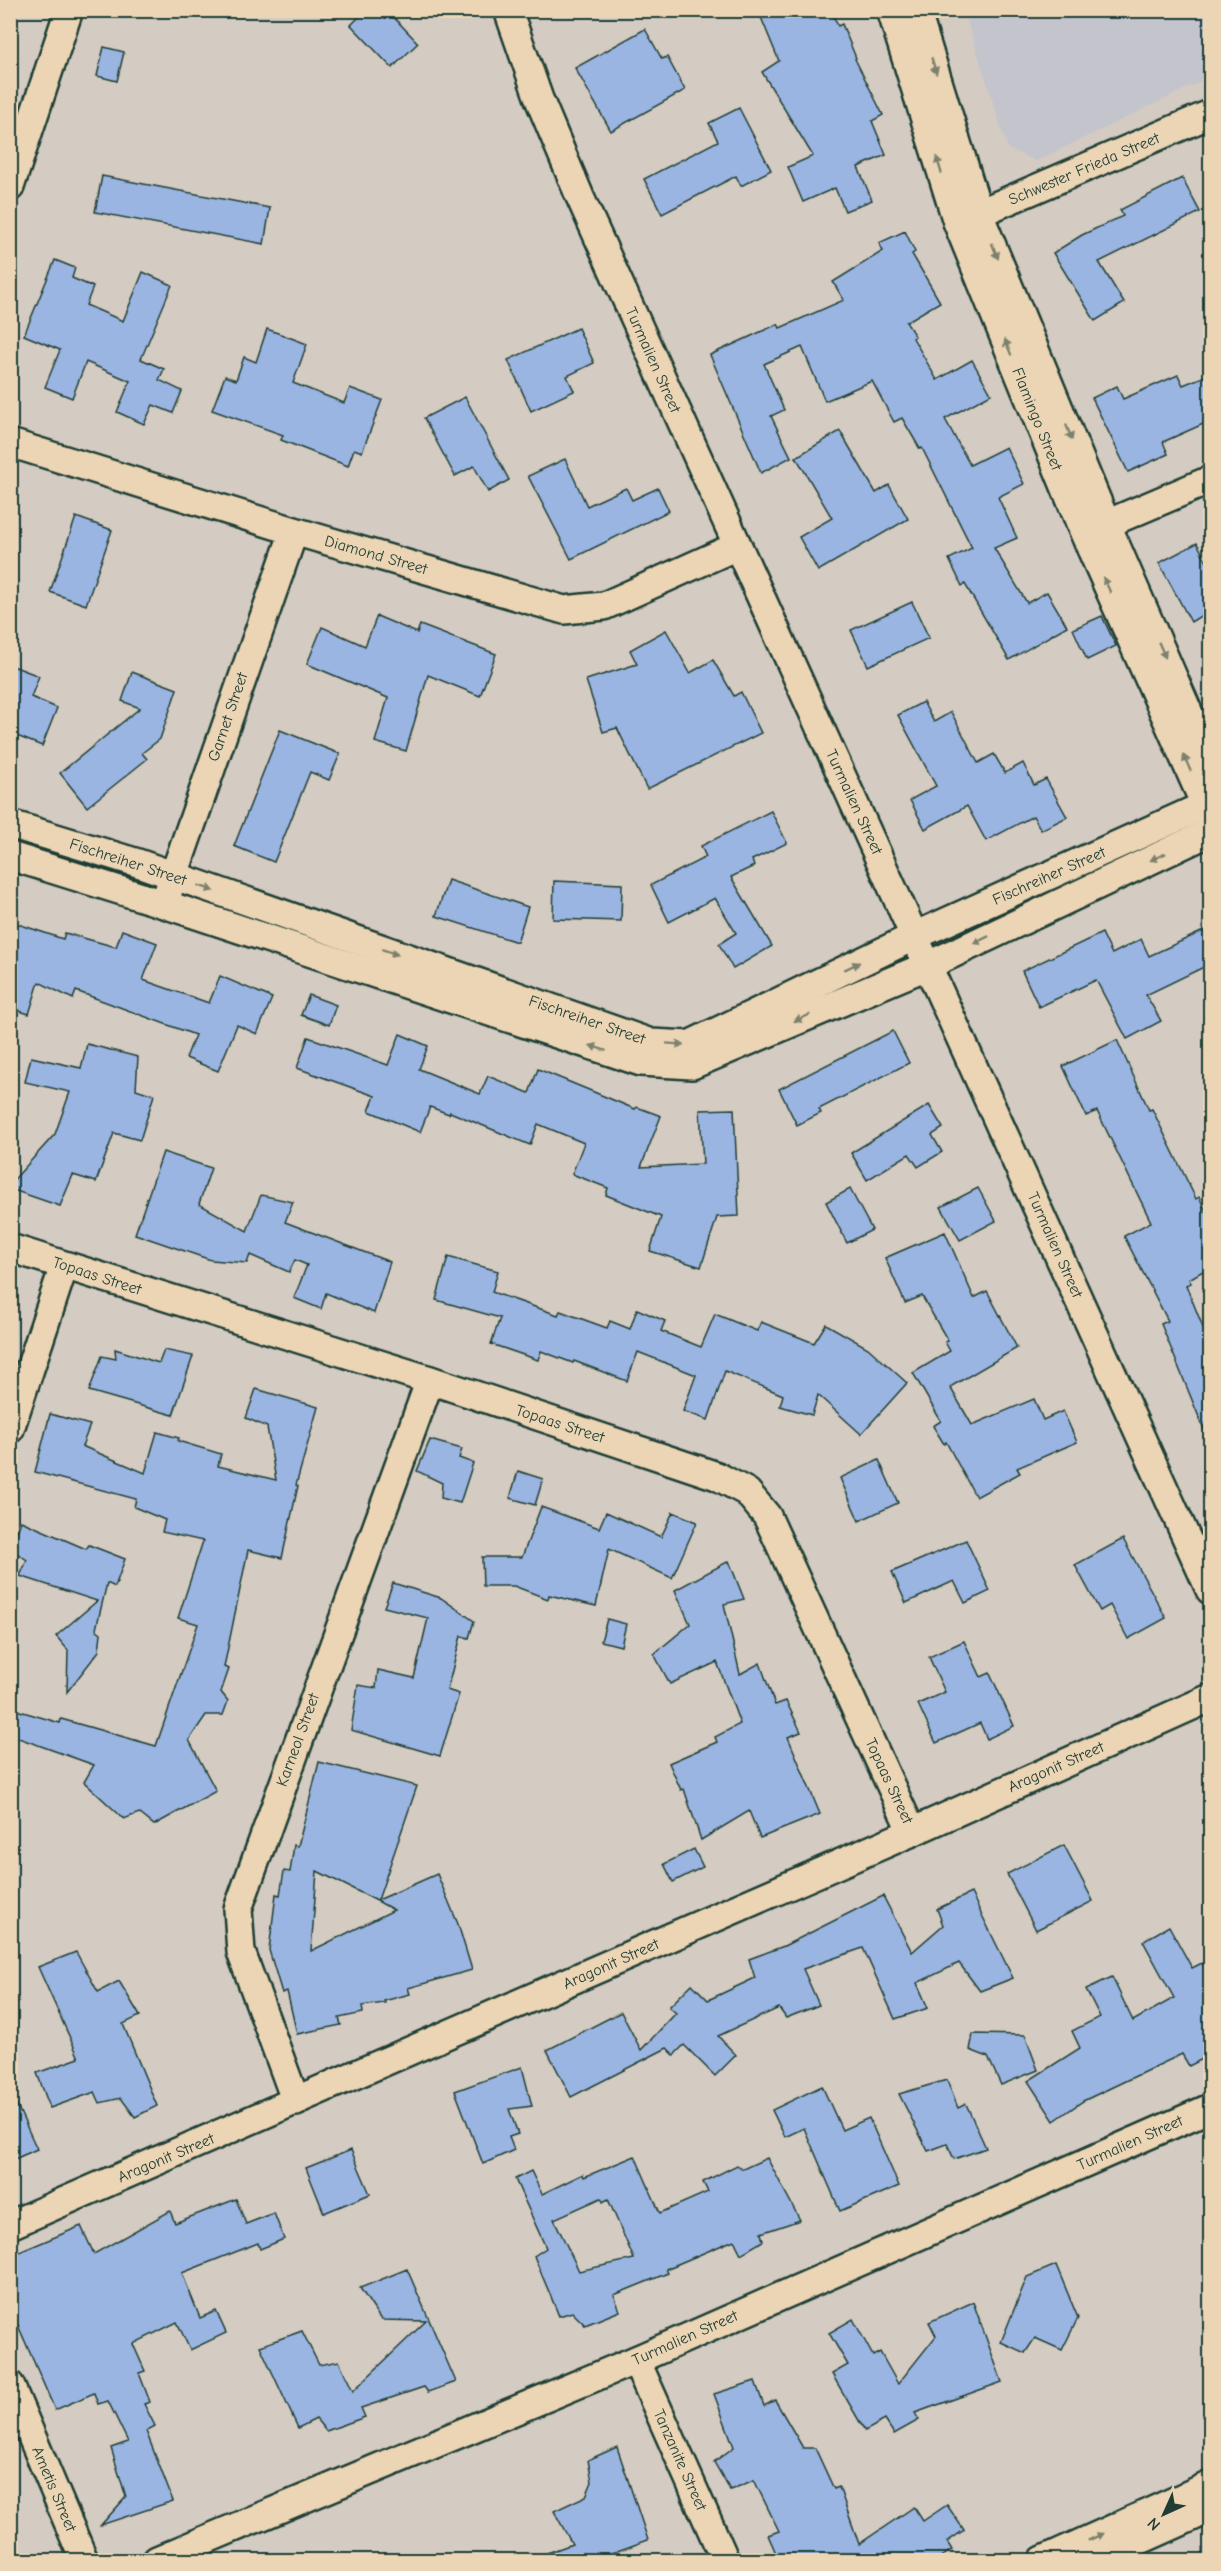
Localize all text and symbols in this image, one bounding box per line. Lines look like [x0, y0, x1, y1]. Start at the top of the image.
one-way arrow [929, 57, 939, 75]
street label: Schwester Frieda Street [1006, 129, 1163, 209]
one-way arrow [934, 156, 943, 174]
one-way arrow [990, 243, 1000, 261]
street label: Turmalien Street [622, 304, 685, 416]
one-way arrow [1003, 338, 1012, 356]
street label: Flamingo Street [1008, 365, 1066, 473]
one-way arrow [1064, 423, 1074, 441]
street label: Diamond Street [322, 532, 430, 578]
one-way arrow [1102, 575, 1112, 593]
one-way arrow [1157, 641, 1167, 659]
street label: Garnet Street [204, 670, 252, 764]
street label: Turmalien Street [822, 747, 886, 858]
one-way arrow [1182, 754, 1191, 771]
street label: Fischreiher Street [67, 835, 189, 890]
street label: Fischreiher Street [990, 843, 1109, 909]
one-way arrow [1149, 853, 1166, 862]
one-way arrow [197, 884, 215, 893]
one-way arrow [973, 936, 990, 945]
one-way arrow [381, 947, 399, 957]
one-way arrow [843, 962, 860, 971]
street label: Fischreiher Street [526, 992, 648, 1048]
one-way arrow [793, 1013, 811, 1023]
one-way arrow [665, 1039, 684, 1049]
one-way arrow [589, 1043, 607, 1052]
street label: Turmalien Street [1024, 1189, 1087, 1301]
street label: Topaas Street [50, 1253, 144, 1299]
street label: Topaas Street [513, 1401, 607, 1447]
street label: Karneol Street [273, 1691, 323, 1789]
street label: Topaas Street [861, 1735, 917, 1827]
street label: Aragonit Street [1005, 1738, 1107, 1796]
street label: Aragonit Street [560, 1935, 662, 1993]
street label: Turmalien Street [1074, 2111, 1186, 2174]
street label: Aragonit Street [115, 2129, 217, 2186]
street label: Turmalien Street [629, 2306, 741, 2369]
street label: Tanzanite Street [650, 2407, 711, 2514]
street label: Ametis Street [28, 2444, 80, 2535]
north arrow [1134, 2484, 1194, 2544]
text: N [1144, 2514, 1164, 2534]
one-way arrow [1088, 2532, 1105, 2541]

